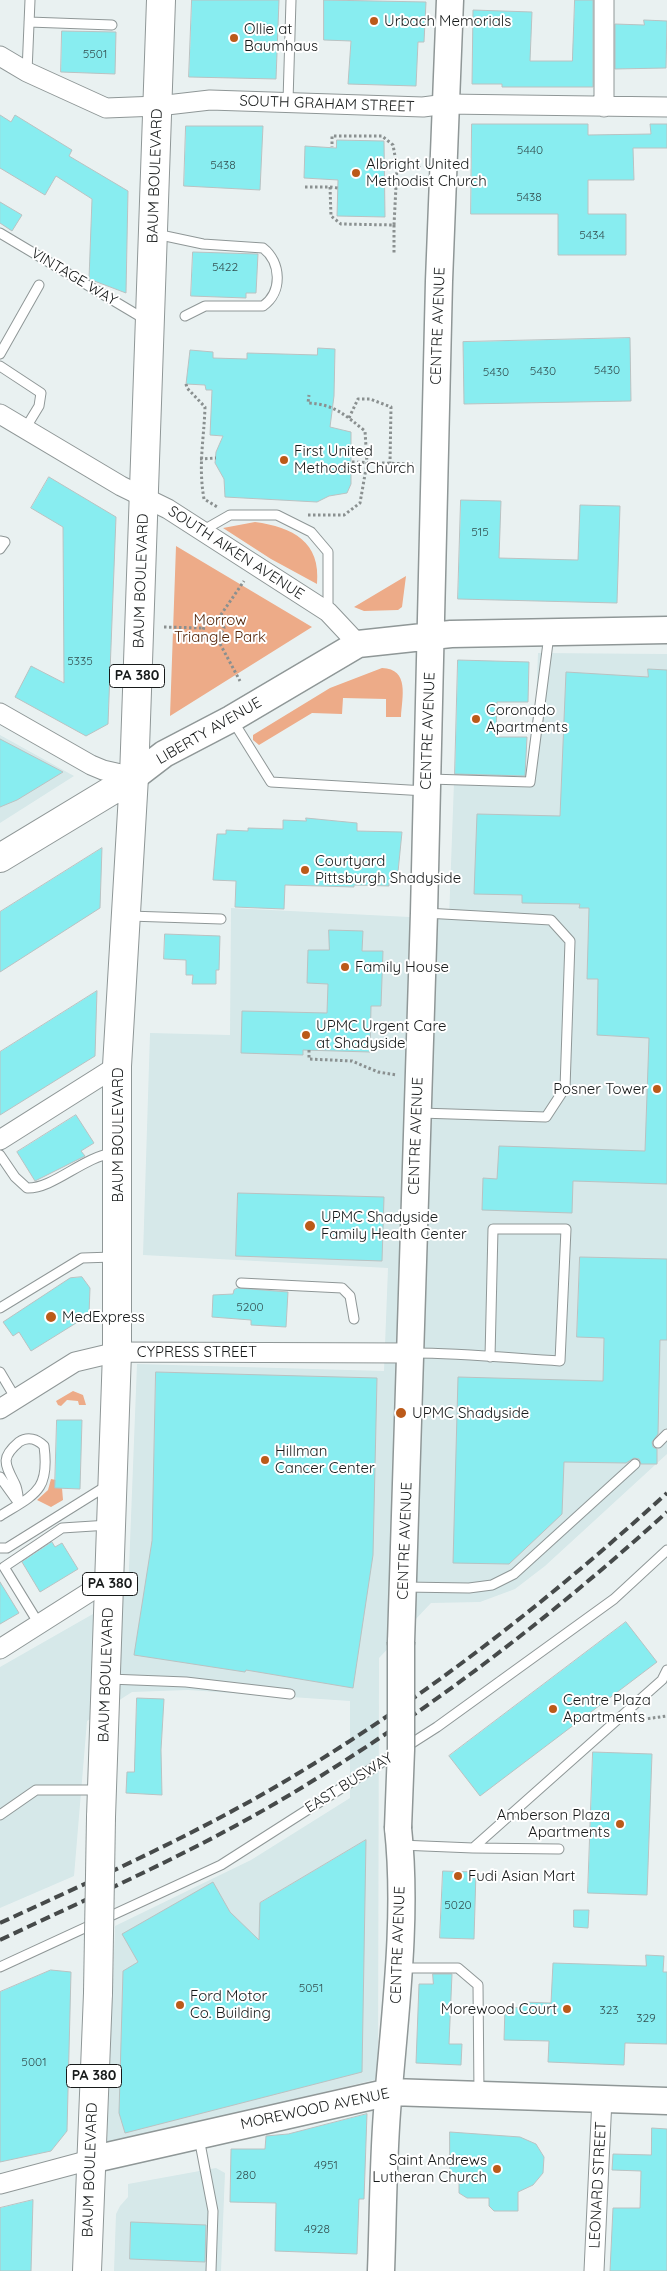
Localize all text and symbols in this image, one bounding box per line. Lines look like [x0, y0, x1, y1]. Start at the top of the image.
place label: Urbach Memorials [384, 12, 511, 30]
marker: Urbach Memorials [368, 15, 380, 27]
place label: Ollie at Baumhaus [244, 20, 318, 55]
marker: Ollie at Baumhaus [228, 32, 240, 44]
house number: 5501 [83, 47, 107, 61]
street label: SOUTH GRAHAM STREET [239, 92, 415, 116]
street label: BAUM BOULEVARD [144, 108, 166, 244]
house number: 5440 [517, 143, 543, 157]
place label: Albright United Methodist Church [366, 155, 487, 190]
house number: 5438 [210, 158, 236, 172]
marker: Albright United Methodist Church [350, 167, 362, 179]
house number: 5438 [516, 190, 542, 204]
house number: 5434 [579, 228, 605, 242]
street label: VINTAGE WAY [28, 244, 120, 310]
house number: 5422 [212, 260, 238, 274]
street label: CENTRE AVENUE [427, 267, 449, 385]
house number: 5430 [594, 363, 620, 377]
house number: 5430 [530, 364, 556, 378]
house number: 5430 [483, 365, 509, 379]
place label: First United Methodist Church [294, 442, 415, 477]
marker: First United Methodist Church [278, 454, 290, 466]
street label: SOUTH AIKEN AVENUE [165, 502, 307, 604]
street label: BAUM BOULEVARD [130, 513, 152, 649]
house number: 515 [471, 525, 489, 539]
park label: Morrow Triangle Park [174, 611, 266, 646]
house number: 5335 [67, 654, 93, 668]
road number: PA 380 [110, 664, 164, 688]
street label: CENTRE AVENUE [417, 672, 439, 790]
street label: LIBERTY AVENUE [153, 694, 265, 768]
place label: Coronado Apartments [486, 701, 568, 736]
marker: Coronado Apartments [470, 713, 482, 725]
place label: Courtyard Pittsburgh Shadyside [315, 852, 461, 887]
marker: Courtyard Pittsburgh Shadyside [299, 864, 311, 876]
place label: Family House [355, 958, 449, 976]
marker: Family House [339, 961, 351, 973]
place label: UPMC Urgent Care at Shadyside [316, 1017, 446, 1052]
marker: UPMC Urgent Care at Shadyside [300, 1029, 312, 1041]
street label: BAUM BOULEVARD [109, 1068, 127, 1202]
street label: CENTRE AVENUE [405, 1077, 427, 1195]
place label: Posner Tower [553, 1080, 647, 1098]
marker: Posner Tower [651, 1083, 663, 1095]
place label: UPMC Shadyside Family Health Center [321, 1208, 467, 1243]
marker: UPMC Shadyside Family Health Center [303, 1219, 317, 1233]
house number: 5200 [236, 1300, 264, 1314]
place label: MedExpress [62, 1308, 145, 1326]
marker: MedExpress [44, 1310, 58, 1324]
street label: CYPRESS STREET [137, 1343, 257, 1361]
place label: UPMC Shadyside [412, 1404, 529, 1422]
marker: UPMC Shadyside [394, 1406, 408, 1420]
place label: Hillman Cancer Center [275, 1442, 375, 1477]
marker: Hillman Cancer Center [259, 1454, 271, 1466]
street label: CENTRE AVENUE [394, 1482, 416, 1600]
road number: PA 380 [82, 1572, 138, 1596]
street label: BAUM BOULEVARD [95, 1607, 117, 1743]
place label: Centre Plaza Apartments [563, 1691, 651, 1726]
marker: Centre Plaza Apartments [547, 1703, 559, 1715]
street label: EAST BUSWAY [302, 1749, 396, 1817]
place label: Amberson Plaza Apartments [497, 1806, 610, 1841]
marker: Amberson Plaza Apartments [614, 1818, 626, 1830]
place label: Fudi Asian Mart [468, 1867, 575, 1885]
marker: Fudi Asian Mart [452, 1870, 464, 1882]
street label: CENTRE AVENUE [387, 1886, 409, 2004]
house number: 5020 [444, 1898, 472, 1912]
house number: 5051 [299, 1981, 323, 1995]
place label: Ford Motor Co. Building [190, 1987, 271, 2022]
marker: Ford Motor Co. Building [174, 1999, 186, 2011]
place label: Morewood Court [441, 2000, 557, 2018]
marker: Morewood Court [561, 2003, 573, 2015]
house number: 323 [599, 2003, 619, 2017]
house number: 329 [636, 2011, 656, 2025]
house number: 5001 [21, 2055, 47, 2069]
road number: PA 380 [66, 2064, 122, 2088]
street label: MOREWOOD AVENUE [239, 2084, 391, 2134]
street label: BAUM BOULEVARD [79, 2102, 101, 2238]
street label: LEONARD STREET [586, 2121, 610, 2249]
place label: Saint Andrews Lutheran Church [372, 2151, 487, 2186]
house number: 4951 [314, 2158, 338, 2172]
marker: Saint Andrews Lutheran Church [491, 2163, 503, 2175]
house number: 280 [236, 2168, 256, 2182]
house number: 4928 [304, 2222, 330, 2236]

